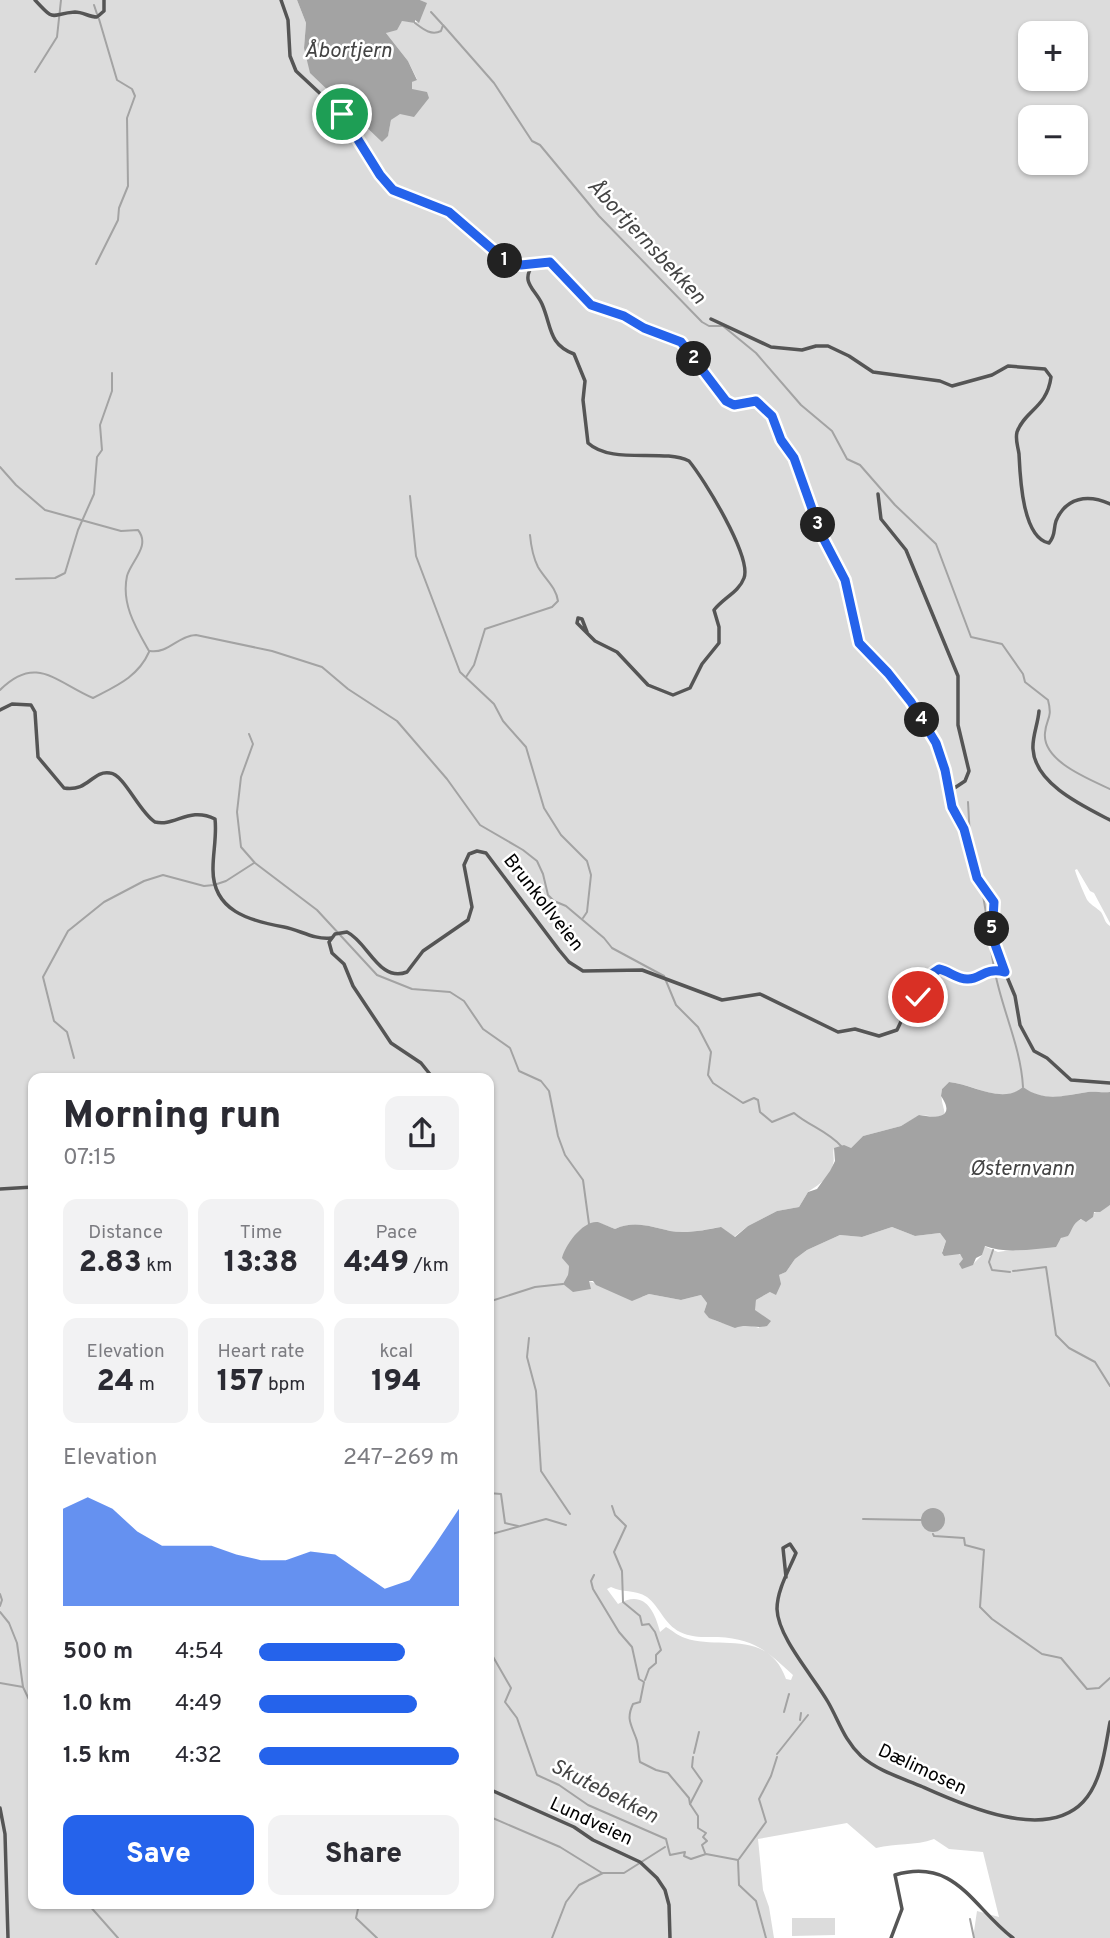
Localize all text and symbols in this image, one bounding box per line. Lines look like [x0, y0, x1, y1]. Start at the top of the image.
map controls [1018, 21, 1088, 175]
button: + [1018, 21, 1088, 91]
water label: Åbortjern [304, 38, 392, 65]
pin [312, 84, 372, 144]
icon: arrive [323, 95, 361, 133]
button: − [1018, 105, 1088, 175]
water label: Åbortjernsbekken [581, 173, 712, 311]
pin: 1 [488, 244, 522, 278]
text: 1 [501, 248, 508, 272]
pin: 2 [676, 342, 712, 376]
text: 2 [688, 346, 699, 370]
pin: 3 [800, 508, 836, 542]
text: 3 [812, 512, 823, 536]
pin: 4 [904, 702, 940, 738]
text: 4 [915, 707, 928, 731]
street label: Brunkollveien [497, 849, 589, 957]
pin: 5 [974, 912, 1010, 946]
text: 5 [986, 916, 997, 940]
pin [888, 967, 948, 1027]
icon: check [899, 978, 937, 1016]
text: Morning run [63, 1093, 281, 1142]
button: share [385, 1096, 459, 1170]
text: 07:15 [63, 1144, 116, 1173]
water label: Østernvann [970, 1156, 1075, 1183]
text: Distance [88, 1221, 163, 1245]
text: Time [240, 1221, 282, 1245]
text: Pace [375, 1221, 417, 1245]
text: 2.83 [79, 1245, 142, 1282]
text: 13:38 [224, 1245, 298, 1282]
text: 4:49 [344, 1245, 409, 1282]
text: km [142, 1254, 172, 1278]
text: /km [409, 1254, 449, 1278]
text: Elevation [87, 1340, 165, 1364]
text: Heart rate [218, 1340, 304, 1364]
text: kcal [379, 1340, 413, 1364]
text: 24 [96, 1364, 134, 1401]
text: 157 [217, 1364, 264, 1401]
text: 194 [371, 1364, 422, 1401]
text: m [134, 1373, 155, 1397]
text: bpm [264, 1373, 305, 1397]
text: Elevation [63, 1444, 158, 1473]
text: 247–269 m [343, 1444, 459, 1473]
text: 500 m [63, 1638, 133, 1667]
text: 4:54 [175, 1638, 223, 1667]
text: 1.0 km [63, 1690, 132, 1719]
text: 4:49 [175, 1690, 222, 1719]
street label: Dælimosen [874, 1739, 970, 1801]
text: 1.5 km [63, 1742, 131, 1771]
text: 4:32 [175, 1742, 222, 1771]
water label: Skutebekken [546, 1753, 663, 1831]
street label: Lundveien [546, 1792, 636, 1852]
button: Save [63, 1815, 254, 1895]
button: Share [268, 1815, 459, 1895]

